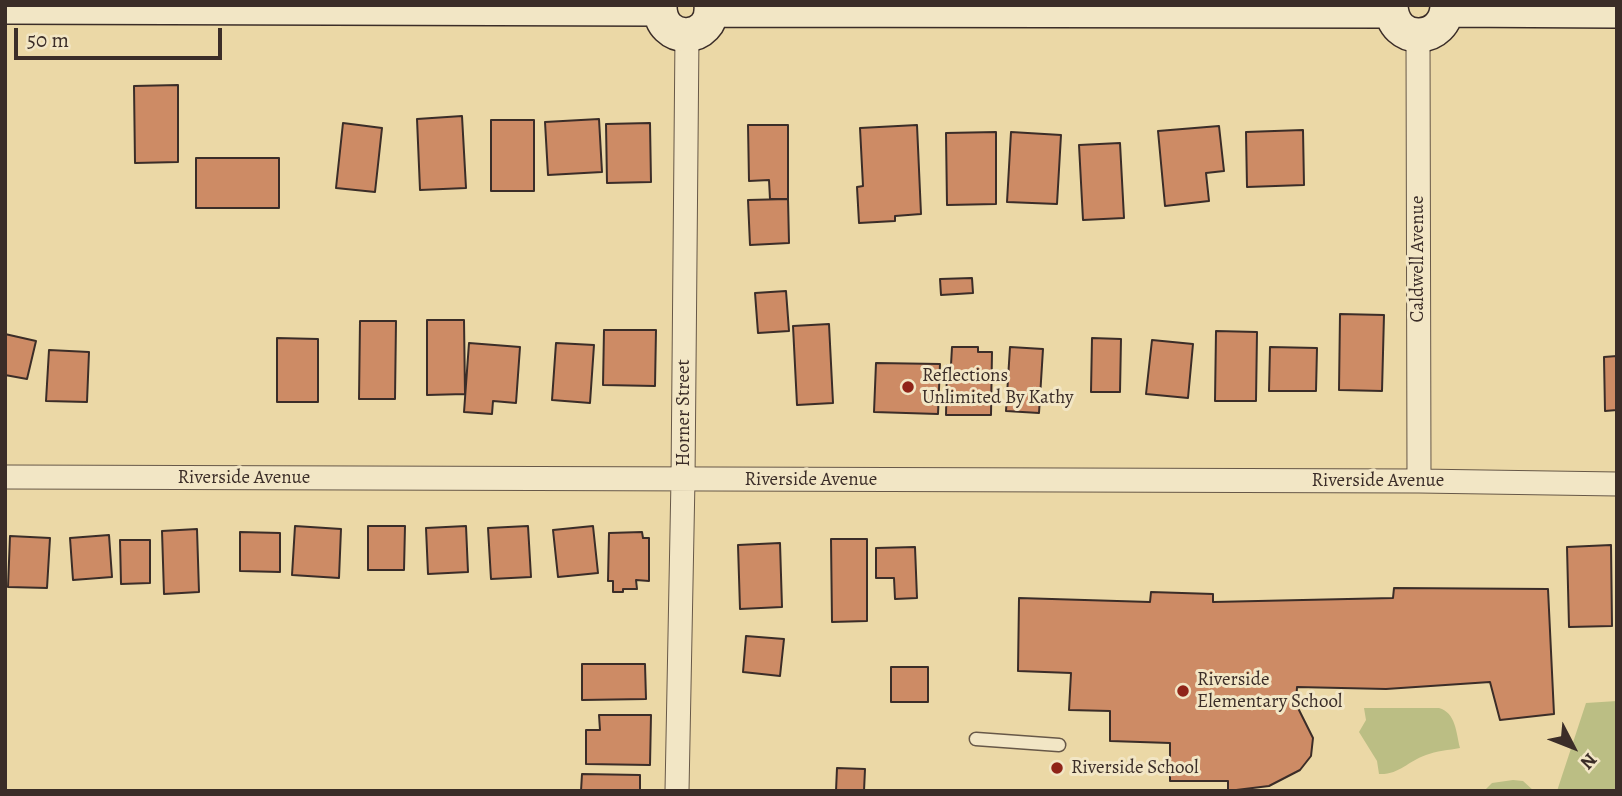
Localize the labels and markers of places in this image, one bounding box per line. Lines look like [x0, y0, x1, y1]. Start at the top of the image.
place label: Reflections Unlimited By Kathy [922, 365, 1073, 409]
marker: Reflections Unlimited By Kathy [900, 379, 916, 395]
place label: Riverside Elementary School [1197, 669, 1342, 713]
marker: Riverside Elementary School [1175, 683, 1191, 699]
place label: Riverside School [1071, 757, 1199, 779]
marker: Riverside School [1049, 760, 1065, 776]

